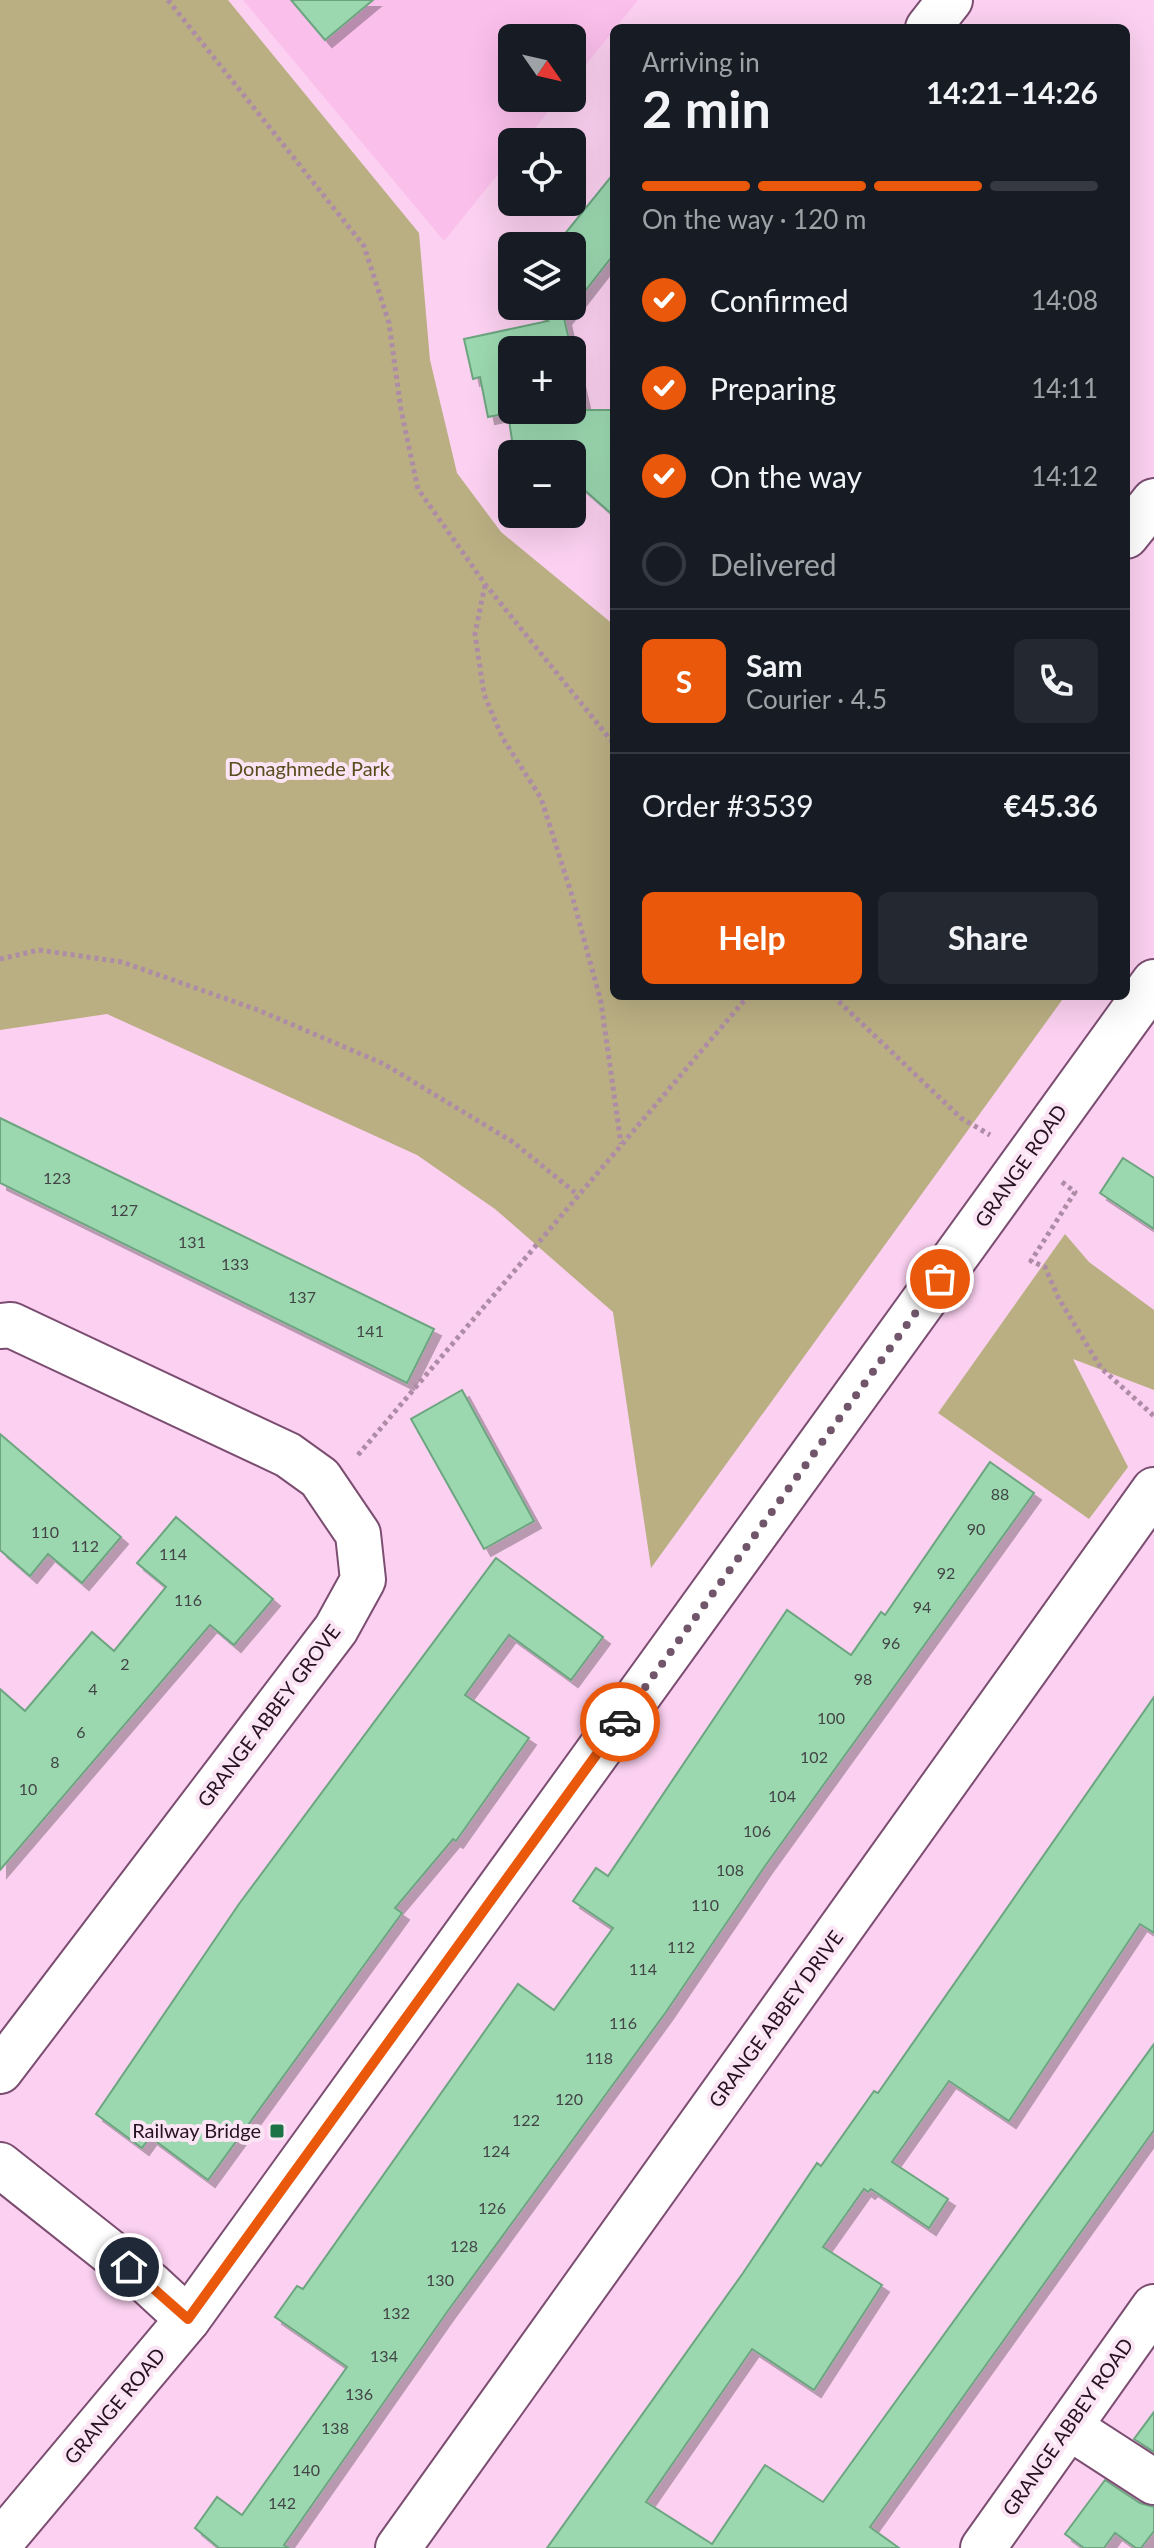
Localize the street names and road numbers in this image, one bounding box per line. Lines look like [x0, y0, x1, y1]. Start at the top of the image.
street label: GRANGE ROAD [969, 1100, 1071, 1231]
street label: GRANGE ABBEY GROVE [192, 1620, 345, 1811]
street label: GRANGE ABBEY DRIVE [703, 1925, 847, 2112]
street label: GRANGE ABBEY ROAD [997, 2333, 1138, 2520]
street label: GRANGE ROAD [59, 2342, 170, 2468]

